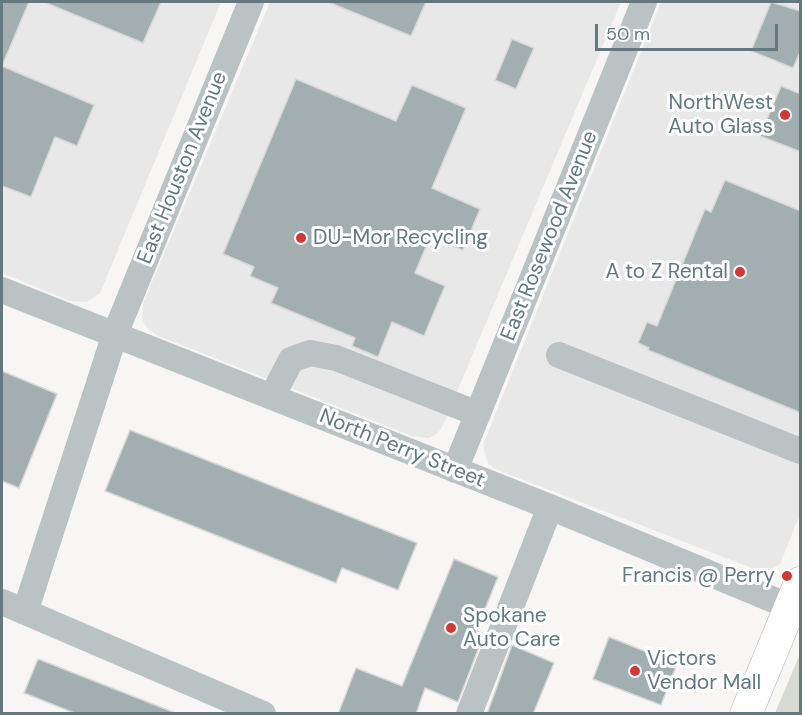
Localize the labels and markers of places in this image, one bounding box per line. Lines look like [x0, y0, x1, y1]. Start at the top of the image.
place label: NorthWest Auto Glass [668, 90, 773, 140]
marker: NorthWest Auto Glass [778, 108, 792, 122]
place label: DU-Mor Recycling [313, 225, 488, 251]
marker: DU-Mor Recycling [294, 231, 308, 245]
place label: A to Z Rental [605, 259, 728, 285]
marker: A to Z Rental [733, 265, 747, 279]
place label: Francis @ Perry [622, 563, 775, 589]
marker: Francis @ Perry [780, 569, 794, 583]
place label: Spokane Auto Care [463, 603, 561, 653]
marker: Spokane Auto Care [444, 621, 458, 635]
place label: Victors Vendor Mall [647, 646, 761, 696]
marker: Victors Vendor Mall [628, 664, 642, 678]

